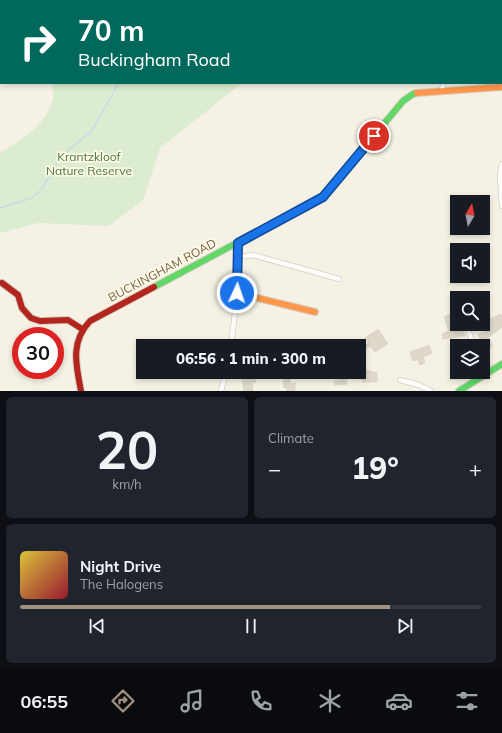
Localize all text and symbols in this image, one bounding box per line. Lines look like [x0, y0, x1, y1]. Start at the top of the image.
text: 70 m [78, 13, 144, 48]
icon: right [12, 16, 64, 68]
text: Buckingham Road [78, 48, 230, 71]
pin [357, 119, 391, 153]
icon: arrive [363, 125, 385, 147]
park label: Krantzkloof Nature Reserve [46, 149, 132, 178]
north arrow [450, 195, 490, 235]
map controls [450, 195, 490, 379]
street label: BUCKINGHAM ROAD [105, 235, 219, 305]
button: sound [450, 243, 490, 283]
position arrow [216, 272, 258, 314]
button: search [450, 291, 490, 331]
speed limit sign: 30 [12, 327, 64, 379]
button: layers [450, 339, 490, 379]
text: 06:56 · 1 min · 300 m [176, 349, 326, 368]
text: 20 [96, 417, 158, 482]
text: Climate [268, 430, 314, 446]
text: 19° [351, 449, 399, 487]
text: − [268, 455, 281, 483]
text: + [469, 455, 482, 483]
text: km/h [112, 476, 142, 492]
text: Night Drive [80, 557, 161, 576]
text: The Halogens [80, 576, 163, 592]
icon: previous [86, 615, 108, 637]
icon: pause [240, 615, 262, 637]
icon: next [394, 615, 416, 637]
icon: directions [109, 687, 137, 715]
icon: music [178, 687, 206, 715]
icon: phone [247, 687, 275, 715]
icon: climate [316, 687, 344, 715]
icon: car [385, 687, 413, 715]
icon: filters [453, 687, 481, 715]
text: 06:55 [20, 690, 68, 713]

